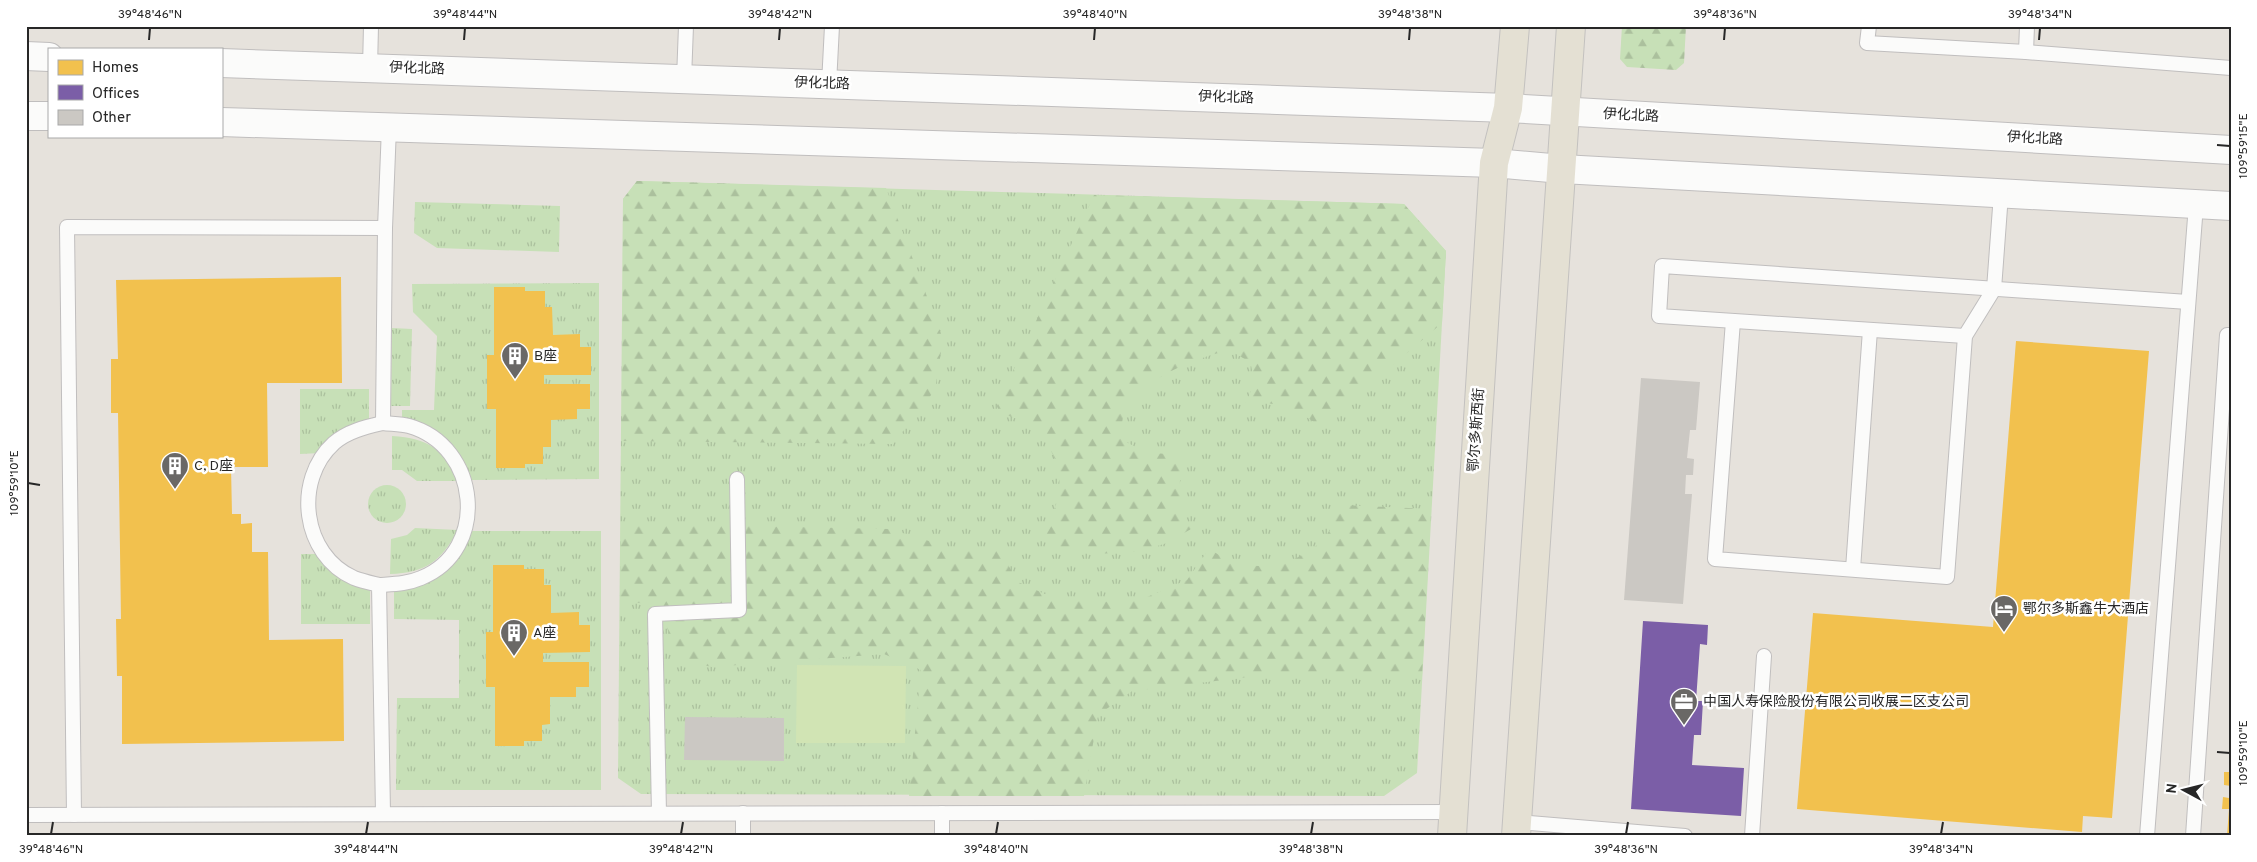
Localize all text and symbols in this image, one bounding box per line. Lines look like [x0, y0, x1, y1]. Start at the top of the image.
text: 39°48'46"N [118, 7, 182, 23]
text: 39°48'44"N [433, 7, 497, 23]
text: 39°48'42"N [748, 7, 812, 23]
text: 39°48'40"N [1063, 7, 1127, 23]
text: 39°48'38"N [1378, 7, 1442, 23]
text: 39°48'36"N [1693, 7, 1757, 23]
text: 39°48'34"N [2008, 7, 2072, 23]
legend [48, 48, 222, 138]
text: Homes [92, 59, 139, 78]
street label: 伊化北路 [389, 59, 445, 78]
street label: 伊化北路 [794, 74, 850, 93]
text: Offices [92, 85, 139, 104]
street label: 伊化北路 [1198, 88, 1254, 107]
street label: 伊化北路 [1603, 105, 1659, 126]
text: Other [92, 109, 131, 128]
text: 109°59'15"E [2236, 113, 2252, 179]
street label: 伊化北路 [2007, 128, 2063, 149]
building icon: B座 [500, 341, 530, 380]
place label: B座 [534, 348, 557, 365]
street label: 鄂尔多斯西街 [1466, 388, 1488, 472]
text: 109°59'10"E [7, 450, 23, 516]
building icon: C, D座 [160, 451, 190, 490]
place label: C, D座 [194, 458, 233, 475]
hotel icon: 鄂尔多斯鑫牛大酒店 [1989, 594, 2019, 633]
place label: 鄂尔多斯鑫牛大酒店 [2023, 601, 2149, 618]
building icon: A座 [499, 618, 529, 657]
place label: A座 [533, 625, 557, 642]
office icon: 中国人寿保险股份有限公司收展二区支公司 [1669, 687, 1699, 726]
place label: 中国人寿保险股份有限公司收展二区支公司 [1703, 693, 1969, 711]
text: 109°59'10"E [2236, 720, 2252, 786]
north arrow [2160, 764, 2210, 814]
text: N [2164, 783, 2182, 795]
text: 39°48'46"N [19, 842, 83, 858]
text: 39°48'44"N [334, 842, 398, 858]
text: 39°48'42"N [649, 842, 713, 858]
text: 39°48'40"N [964, 842, 1028, 858]
text: 39°48'38"N [1279, 842, 1343, 858]
text: 39°48'36"N [1594, 842, 1658, 858]
text: 39°48'34"N [1909, 842, 1973, 858]

